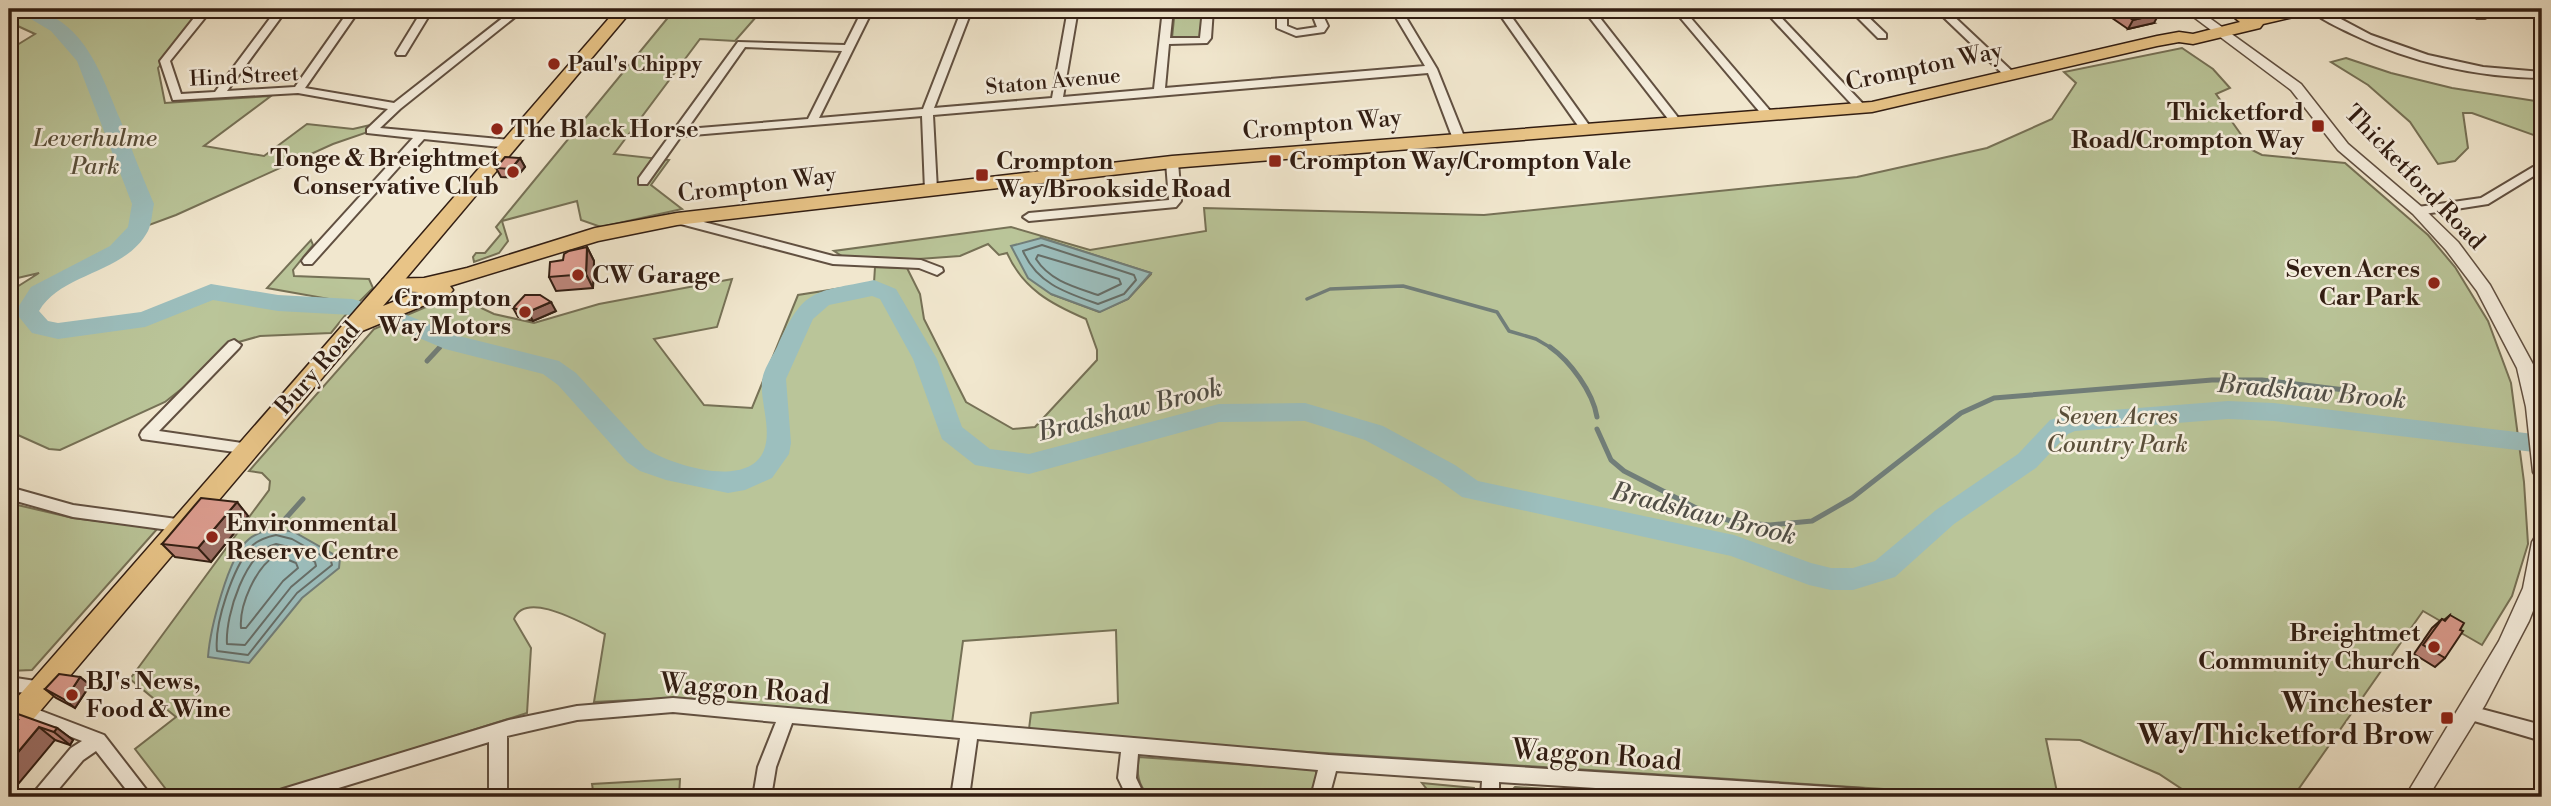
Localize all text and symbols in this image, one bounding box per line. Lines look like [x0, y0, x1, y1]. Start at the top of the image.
street label: Crompton Way [1843, 36, 2006, 98]
place label: Paul's Chippy [568, 52, 702, 78]
marker: Paul's Chippy [546, 56, 562, 72]
street label: Hind Street [189, 61, 300, 93]
street label: Staton Avenue [984, 63, 1122, 101]
place label: Thicketford Road/Crompton Way [2071, 98, 2305, 156]
street label: Thicketford Road [2338, 99, 2491, 257]
street label: Crompton Way [1241, 103, 1403, 147]
place label: The Black Horse [511, 115, 699, 145]
marker: Thicketford Road/Crompton Way [2310, 118, 2326, 134]
marker: The Black Horse [489, 121, 505, 137]
park label: Leverhulme Park [32, 124, 157, 182]
place label: Tonge & Breightmet Conservative Club [270, 144, 499, 202]
place label: Crompton Way/Brookside Road [995, 147, 1231, 205]
place label: Crompton Way/Crompton Vale [1289, 147, 1631, 177]
marker: Crompton Way/Crompton Vale [1267, 153, 1283, 169]
street label: Crompton Way [676, 160, 839, 210]
marker: Tonge & Breightmet Conservative Club [505, 164, 521, 180]
marker: Crompton Way/Brookside Road [974, 167, 990, 183]
place label: Seven Acres Car Park [2286, 255, 2421, 313]
place label: CW Garage [592, 261, 721, 291]
marker: CW Garage [570, 267, 586, 283]
marker: Seven Acres Car Park [2426, 275, 2442, 291]
place label: Crompton Way Motors [377, 284, 511, 342]
marker: Crompton Way Motors [517, 304, 533, 320]
street label: Bury Road [268, 316, 367, 422]
water label: Bradshaw Brook [2215, 368, 2408, 416]
water label: Bradshaw Brook [1034, 372, 1226, 449]
park label: Seven Acres Country Park [2046, 402, 2188, 460]
water label: Bradshaw Brook [1607, 475, 1799, 552]
place label: Environmental Reserve Centre [226, 509, 399, 567]
marker: Environmental Reserve Centre [204, 529, 220, 545]
place label: Breightmet Community Church [2198, 619, 2421, 677]
marker: Breightmet Community Church [2426, 639, 2442, 655]
street label: Waggon Road [658, 666, 831, 713]
place label: BJ's News, Food & Wine [86, 667, 231, 725]
place label: Winchester Way/Thicketford Brow [2136, 686, 2434, 753]
marker: BJ's News, Food & Wine [64, 687, 80, 703]
marker: Winchester Way/Thicketford Brow [2439, 710, 2455, 726]
street label: Waggon Road [1510, 732, 1683, 779]

